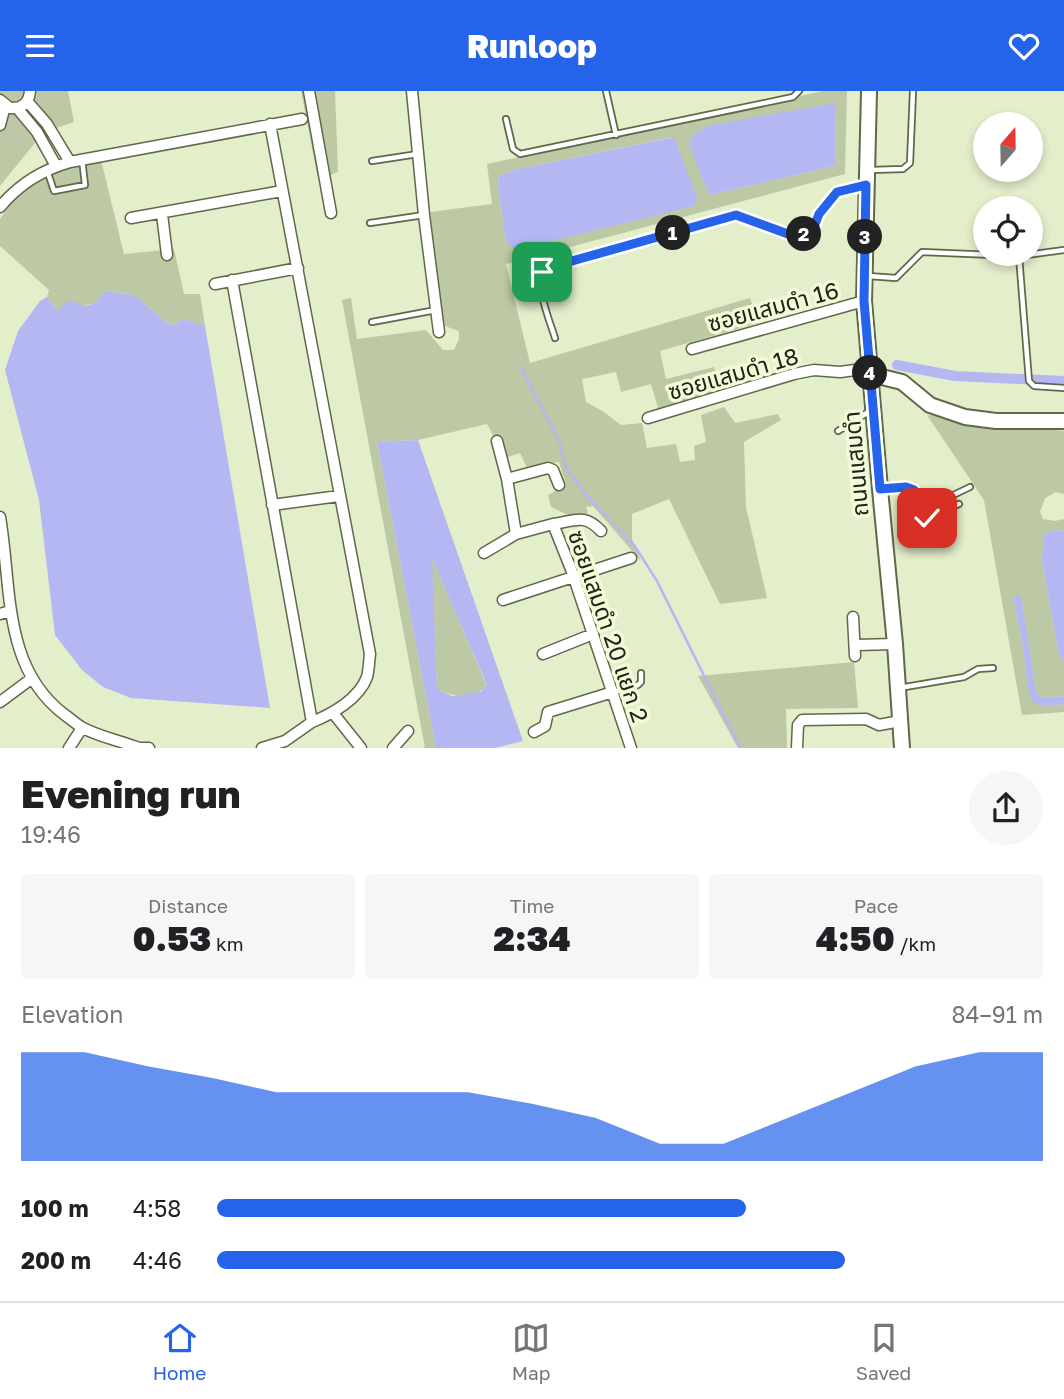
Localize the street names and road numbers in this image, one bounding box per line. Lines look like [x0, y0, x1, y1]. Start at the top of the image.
street label: ซอยแสมดำ 16 [705, 275, 841, 337]
street label: ซอยแสมดำ 18 [665, 341, 801, 405]
street label: ถนนแสมดำ [836, 410, 874, 518]
street label: ซอยแสมดำ 20 แยก 2 [563, 526, 655, 726]

